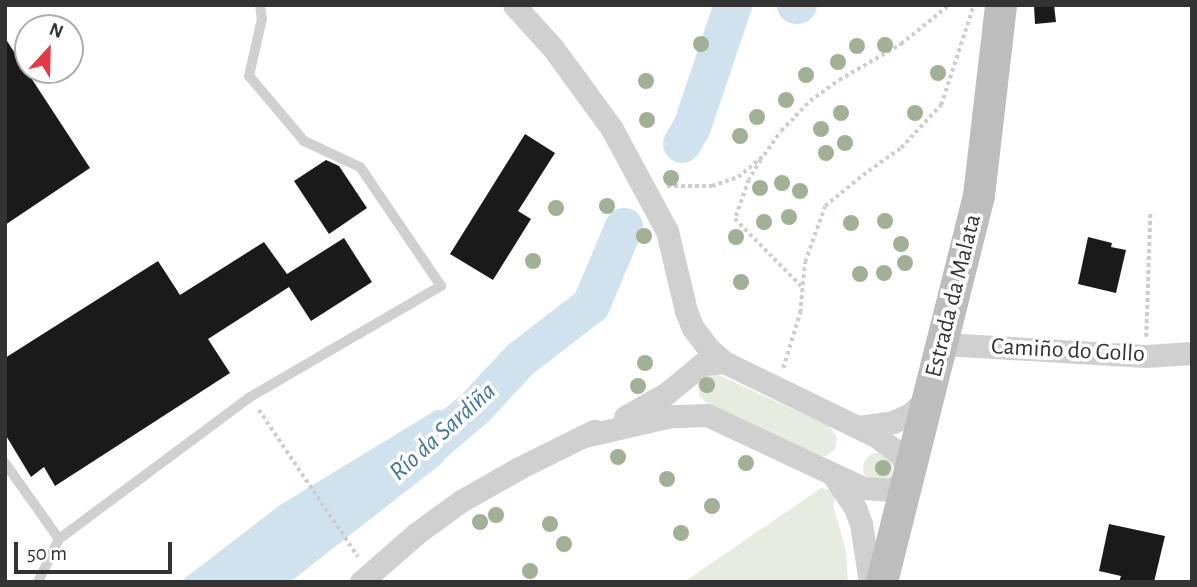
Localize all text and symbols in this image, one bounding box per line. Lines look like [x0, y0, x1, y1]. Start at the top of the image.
north arrow [14, 14, 84, 84]
text: N [47, 20, 66, 42]
street label: Estrada da Malata [920, 211, 988, 381]
street label: Camiño do Gollo [990, 333, 1146, 369]
water label: Río da Sardiña [383, 376, 503, 488]
scale bar [18, 528, 175, 572]
text: 50 m [27, 543, 67, 564]

